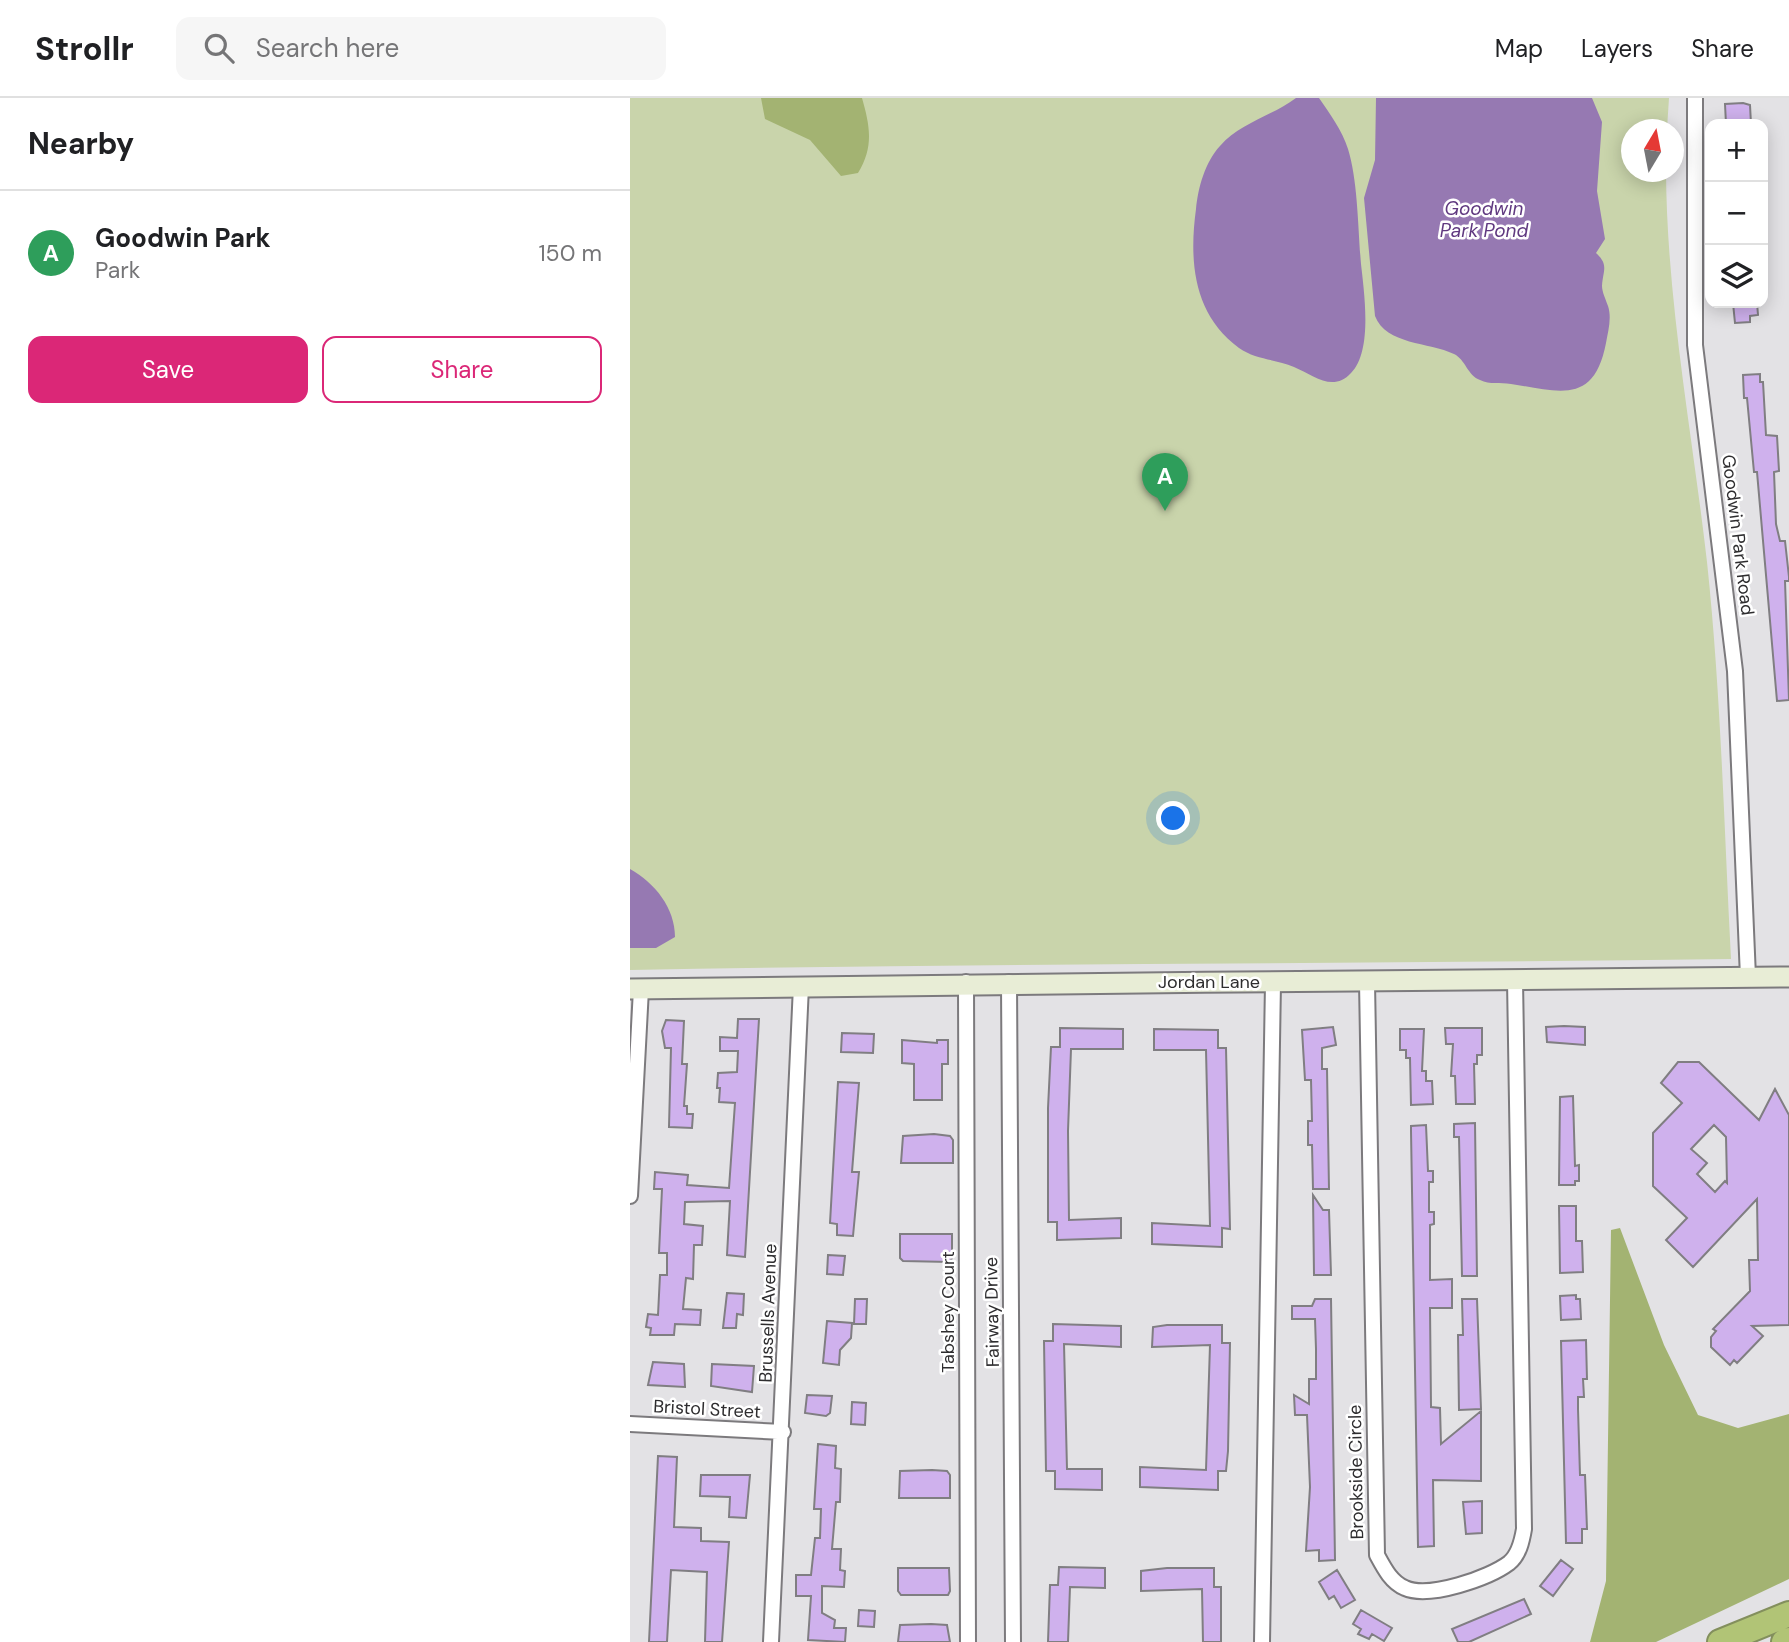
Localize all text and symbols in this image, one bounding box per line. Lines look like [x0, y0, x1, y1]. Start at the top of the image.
search box [176, 17, 666, 80]
text: Strollr [35, 27, 134, 70]
icon: search [200, 29, 238, 67]
text: Search here [256, 31, 399, 65]
text: Map [1495, 33, 1543, 64]
text: Layers [1581, 33, 1653, 64]
text: Share [1691, 33, 1754, 64]
north arrow [1621, 119, 1684, 182]
map controls [1705, 119, 1768, 308]
button: + [1705, 119, 1768, 182]
text: Nearby [28, 124, 134, 163]
button: − [1705, 182, 1768, 245]
water label: Goodwin Park Pond [1440, 196, 1529, 243]
text: Goodwin Park [95, 221, 271, 255]
text: A [43, 238, 59, 268]
text: 150 m [538, 238, 602, 268]
button: layers [1705, 245, 1768, 308]
text: Park [95, 255, 140, 285]
button: Save [28, 336, 308, 403]
button: Share [322, 336, 602, 403]
pin: A [1142, 453, 1188, 511]
street label: Goodwin Park Road [1716, 453, 1760, 617]
your location [1156, 801, 1190, 835]
street label: Jordan Lane [1158, 970, 1260, 994]
street label: Brussells Avenue [754, 1243, 782, 1383]
street label: Tabshey Court [936, 1251, 960, 1373]
street label: Fairway Drive [979, 1257, 1005, 1367]
street label: Bristol Street [653, 1394, 761, 1424]
street label: Brookside Circle [1343, 1404, 1369, 1540]

